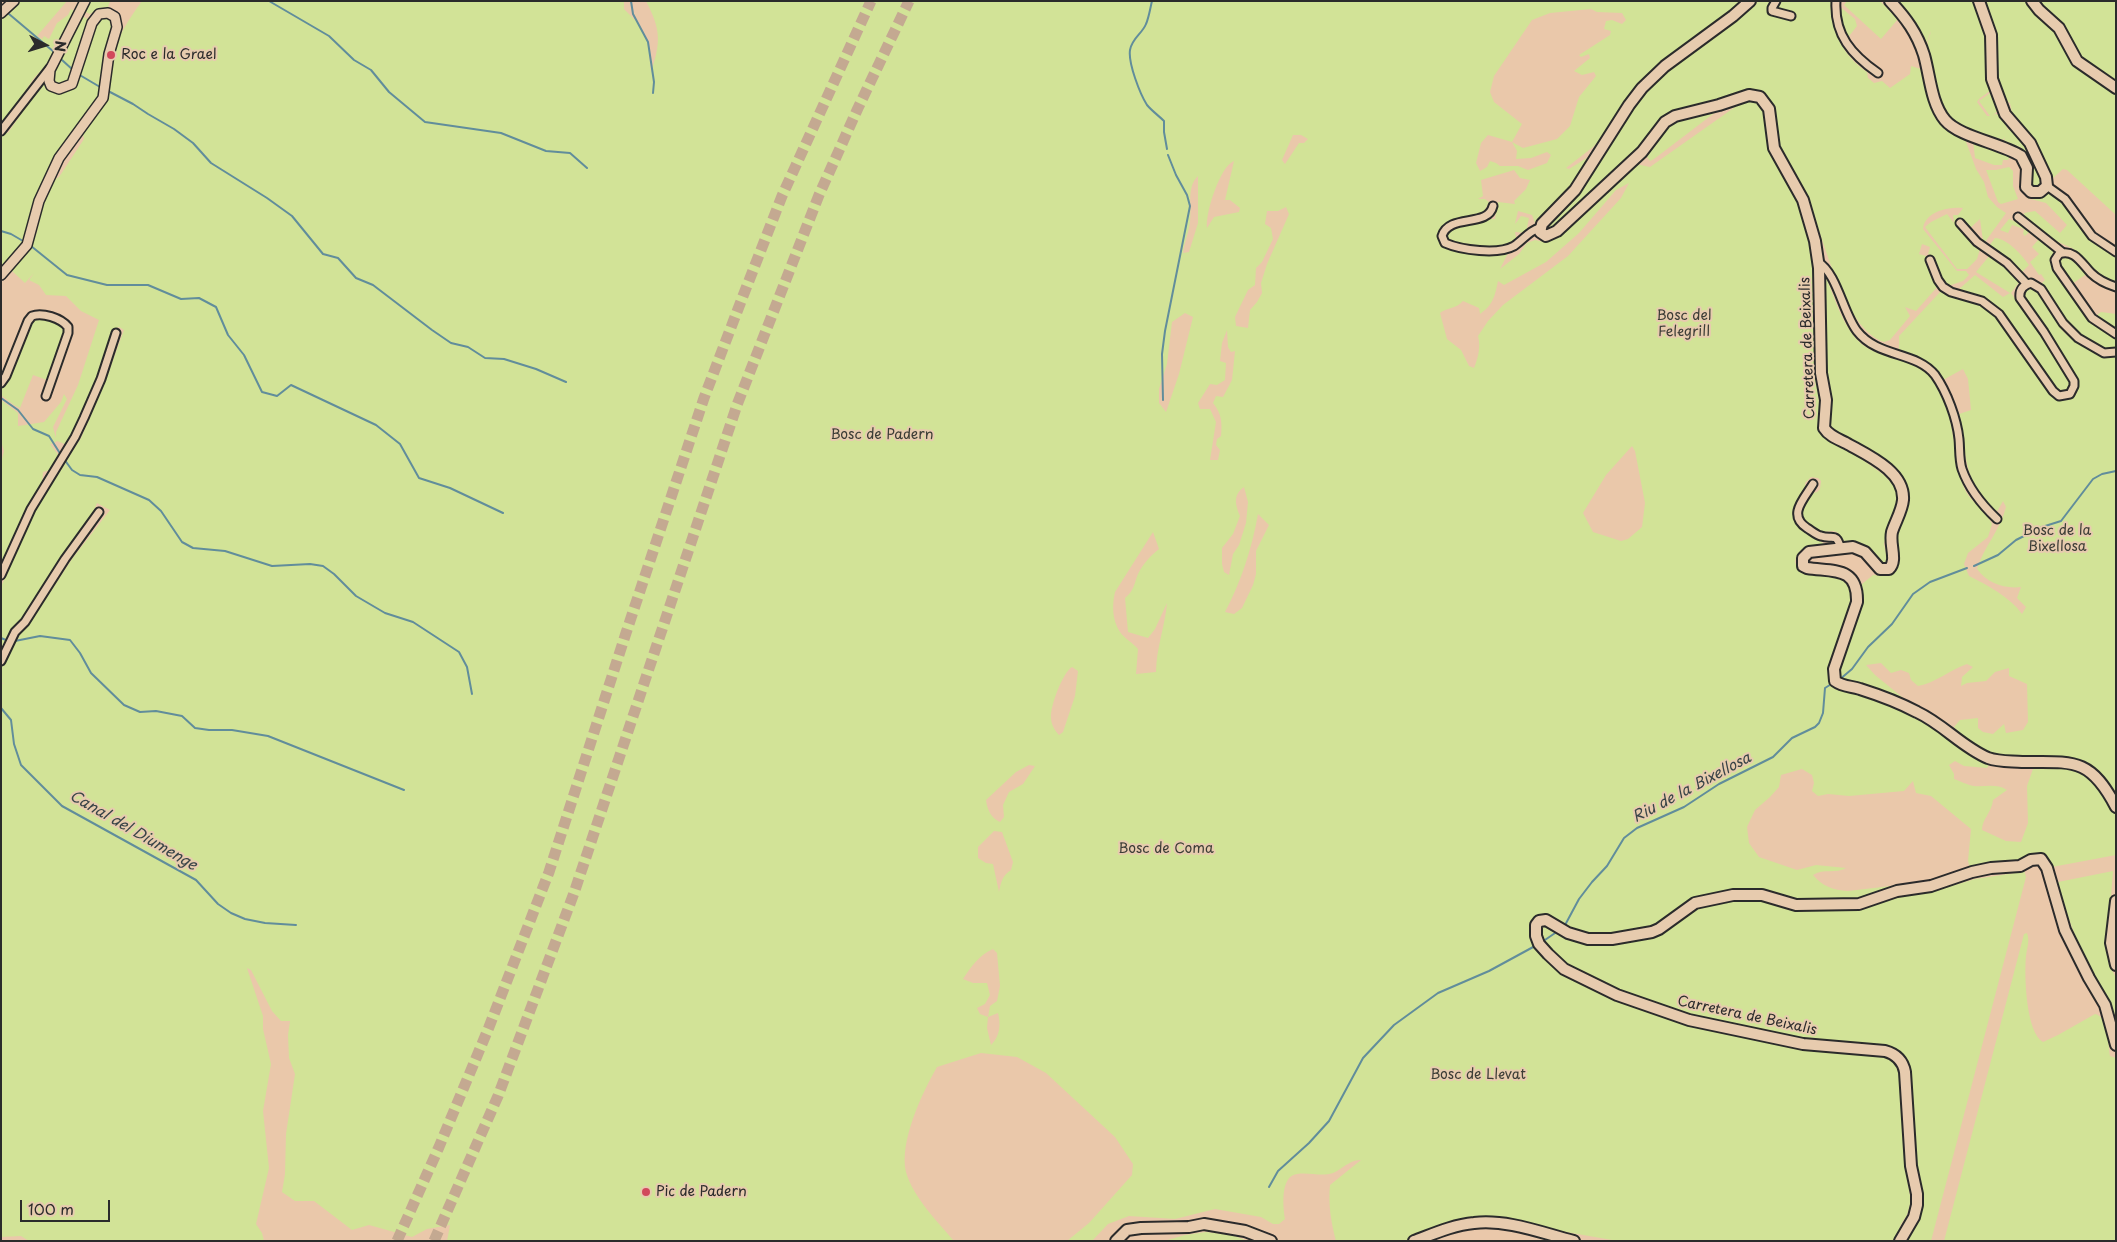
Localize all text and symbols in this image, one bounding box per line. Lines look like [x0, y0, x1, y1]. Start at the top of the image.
north arrow [20, 20, 70, 70]
text: N [49, 40, 71, 53]
place label: Roc e la Grael [121, 47, 217, 63]
marker: Roc e la Grael [105, 49, 117, 61]
street label: Carretera de Beixalis [1797, 277, 1819, 419]
park label: Bosc del Felegrill [1656, 308, 1712, 341]
park label: Bosc de Padern [830, 427, 934, 443]
park label: Bosc de la Bixellosa [2023, 523, 2091, 556]
water label: Riu de la Bixellosa [1630, 749, 1754, 827]
water label: Canal del Diumenge [66, 787, 200, 875]
park label: Bosc de Coma [1118, 841, 1214, 857]
street label: Carretera de Beixalis [1676, 993, 1818, 1039]
park label: Bosc de Llevat [1430, 1067, 1526, 1083]
place label: Pic de Padern [656, 1184, 747, 1200]
marker: Pic de Padern [640, 1186, 652, 1198]
scale bar [22, 1190, 112, 1222]
text: 100 m [28, 1197, 74, 1220]

